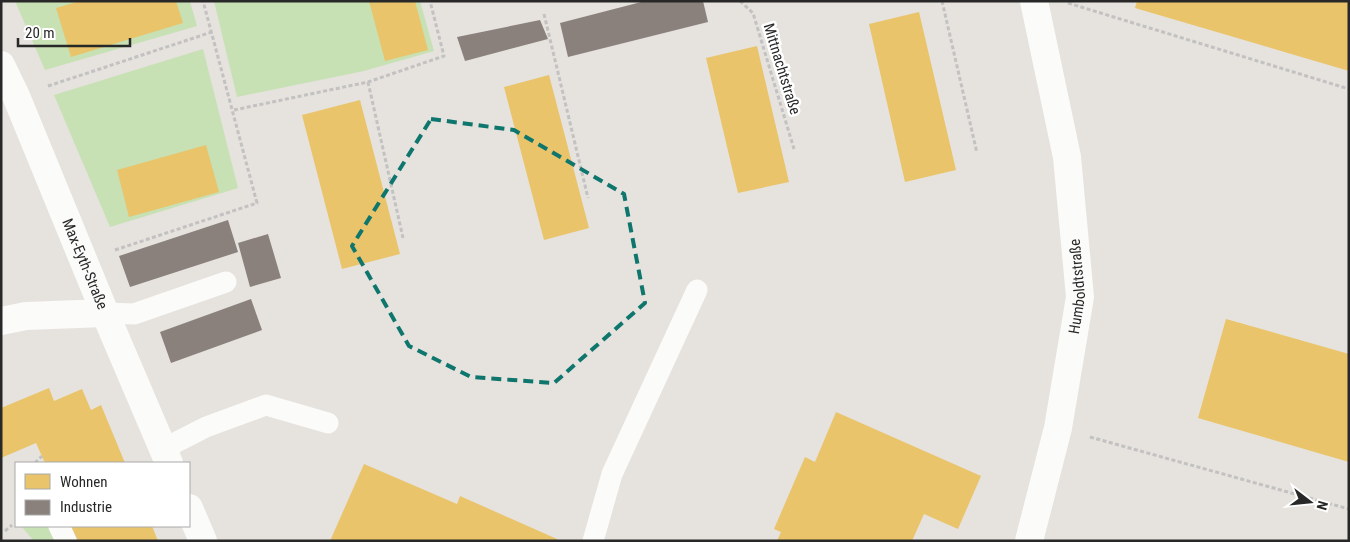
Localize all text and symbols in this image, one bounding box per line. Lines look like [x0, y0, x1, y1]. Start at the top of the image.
scale bar [18, 15, 130, 47]
street label: Mittnachtstraße [760, 21, 804, 117]
text: 20 m [25, 24, 55, 42]
street label: Max-Eyth-Straße [58, 216, 112, 312]
street label: Humboldtstraße [1065, 238, 1089, 335]
legend [15, 462, 190, 527]
text: Wohnen [60, 473, 108, 491]
north arrow [1285, 477, 1335, 527]
text: Industrie [60, 498, 112, 516]
text: N [1314, 499, 1331, 512]

